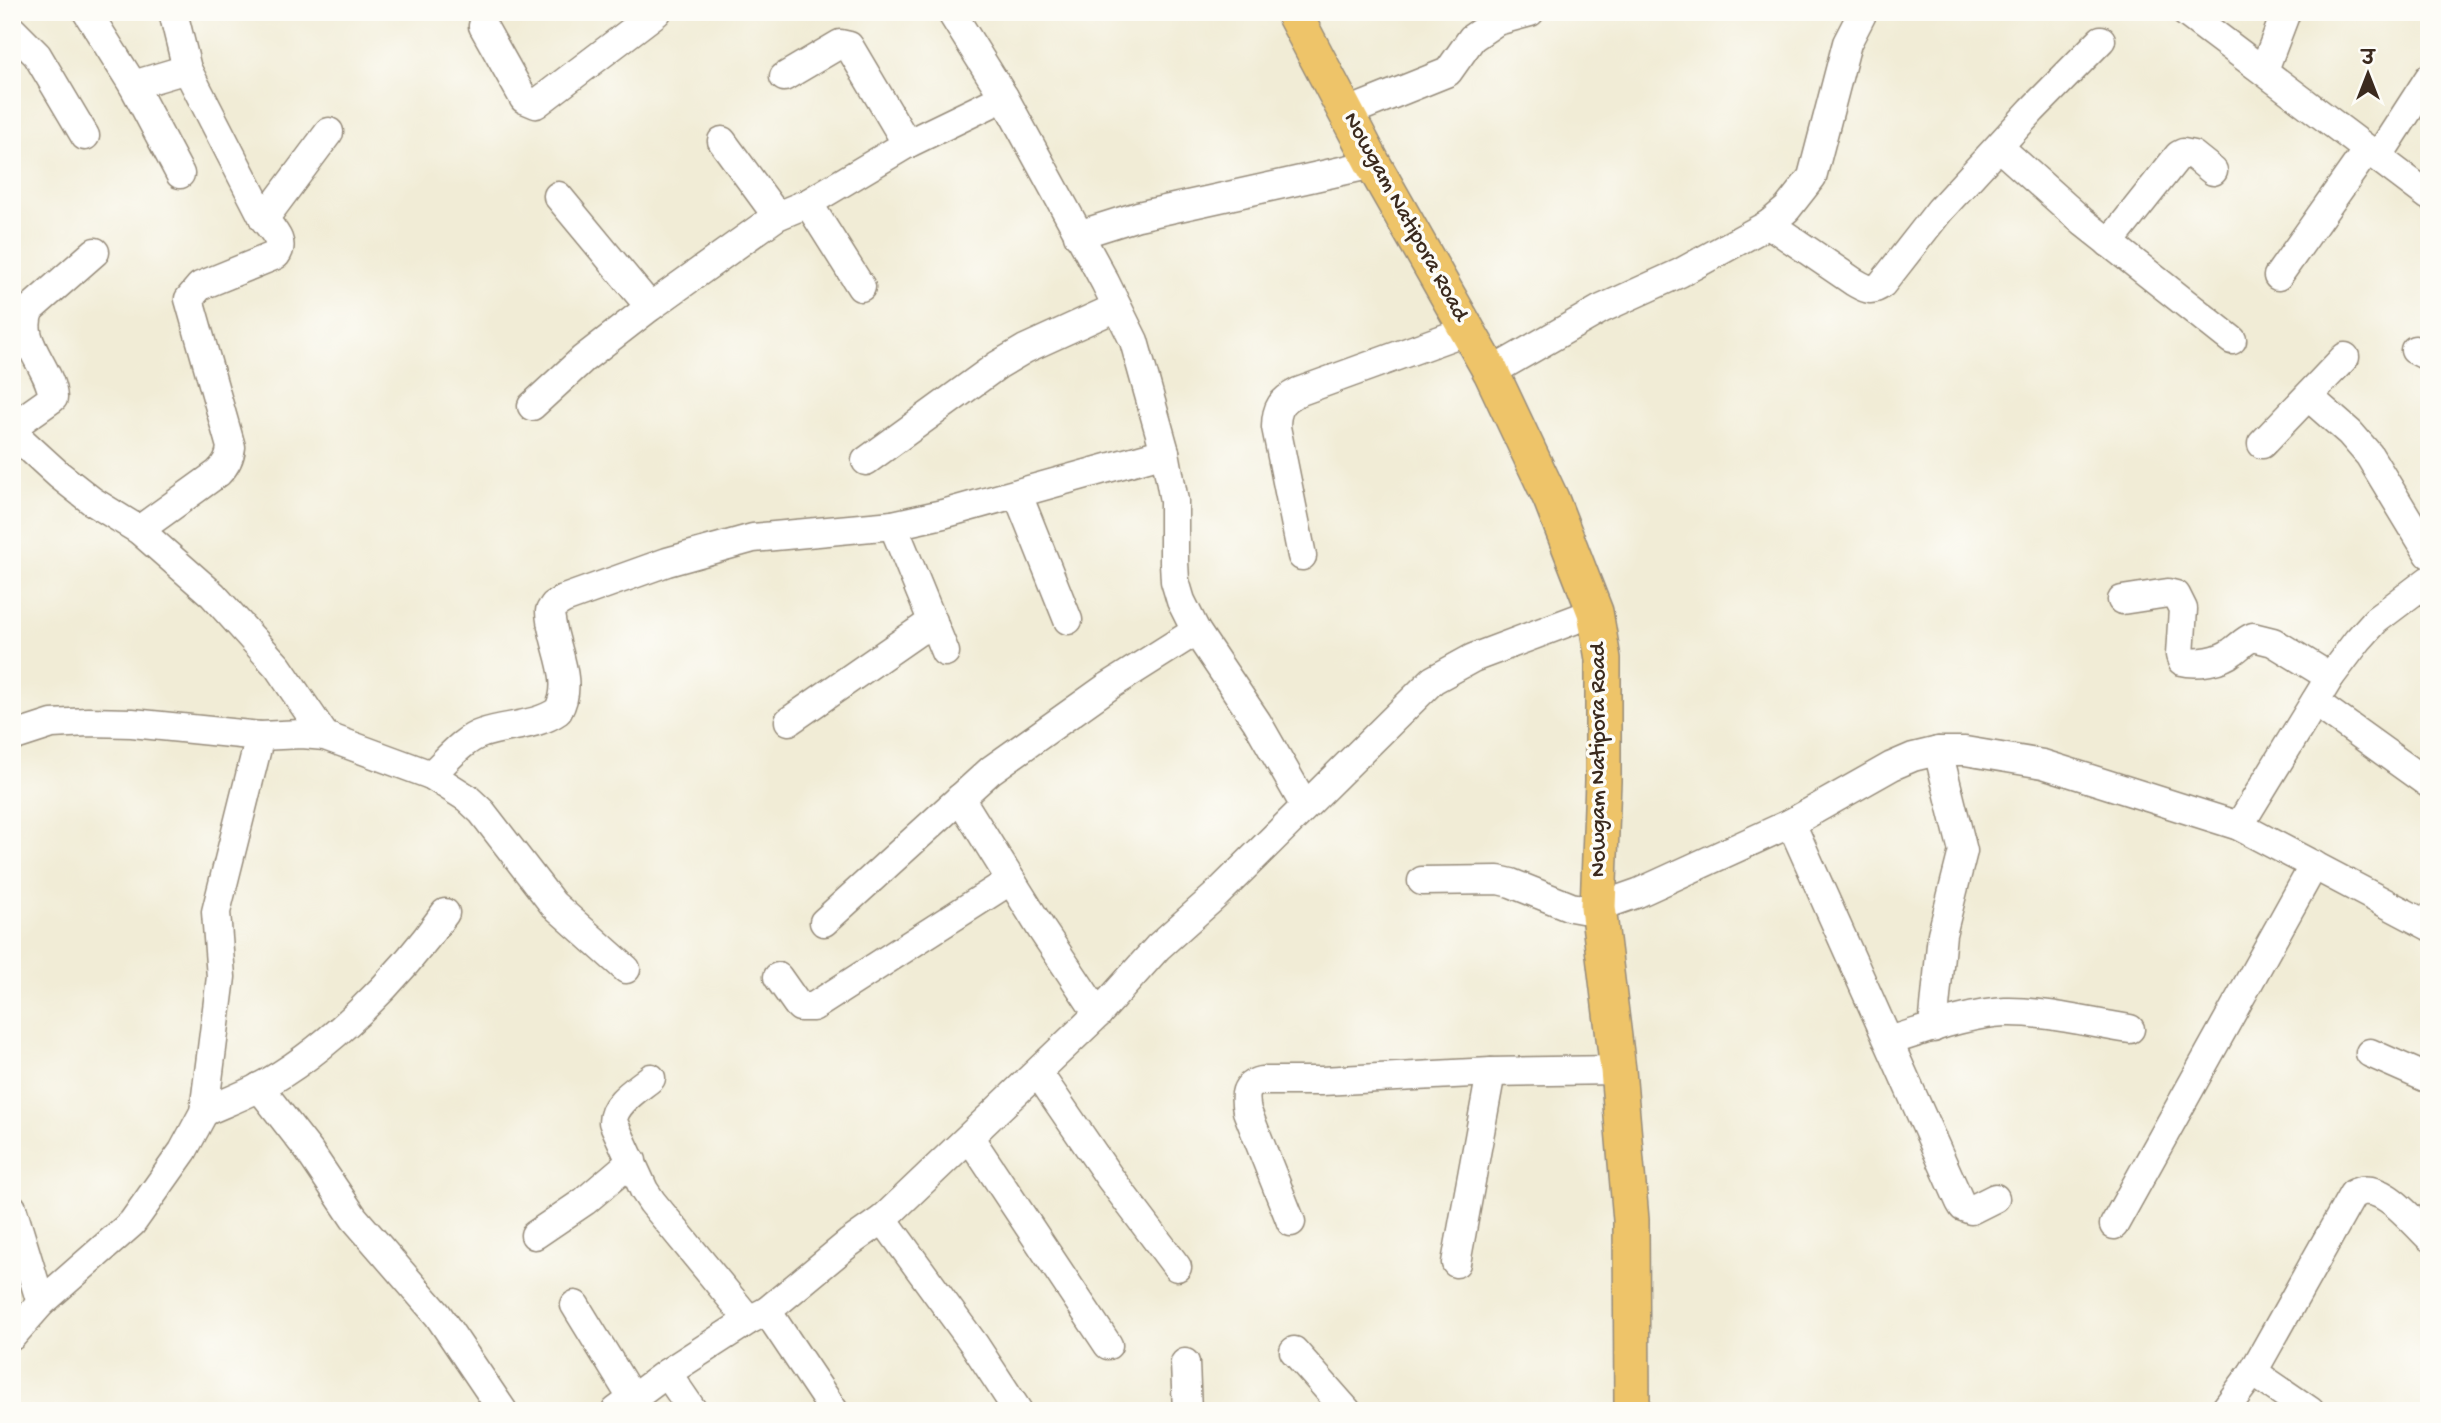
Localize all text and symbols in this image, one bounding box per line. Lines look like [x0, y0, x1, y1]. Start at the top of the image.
north arrow [2332, 38, 2402, 108]
text: उ [2360, 49, 2377, 72]
street label: Nowgam Natipora Road [1336, 108, 1474, 327]
street label: Nowgam Natipora Road [1586, 641, 1613, 877]

